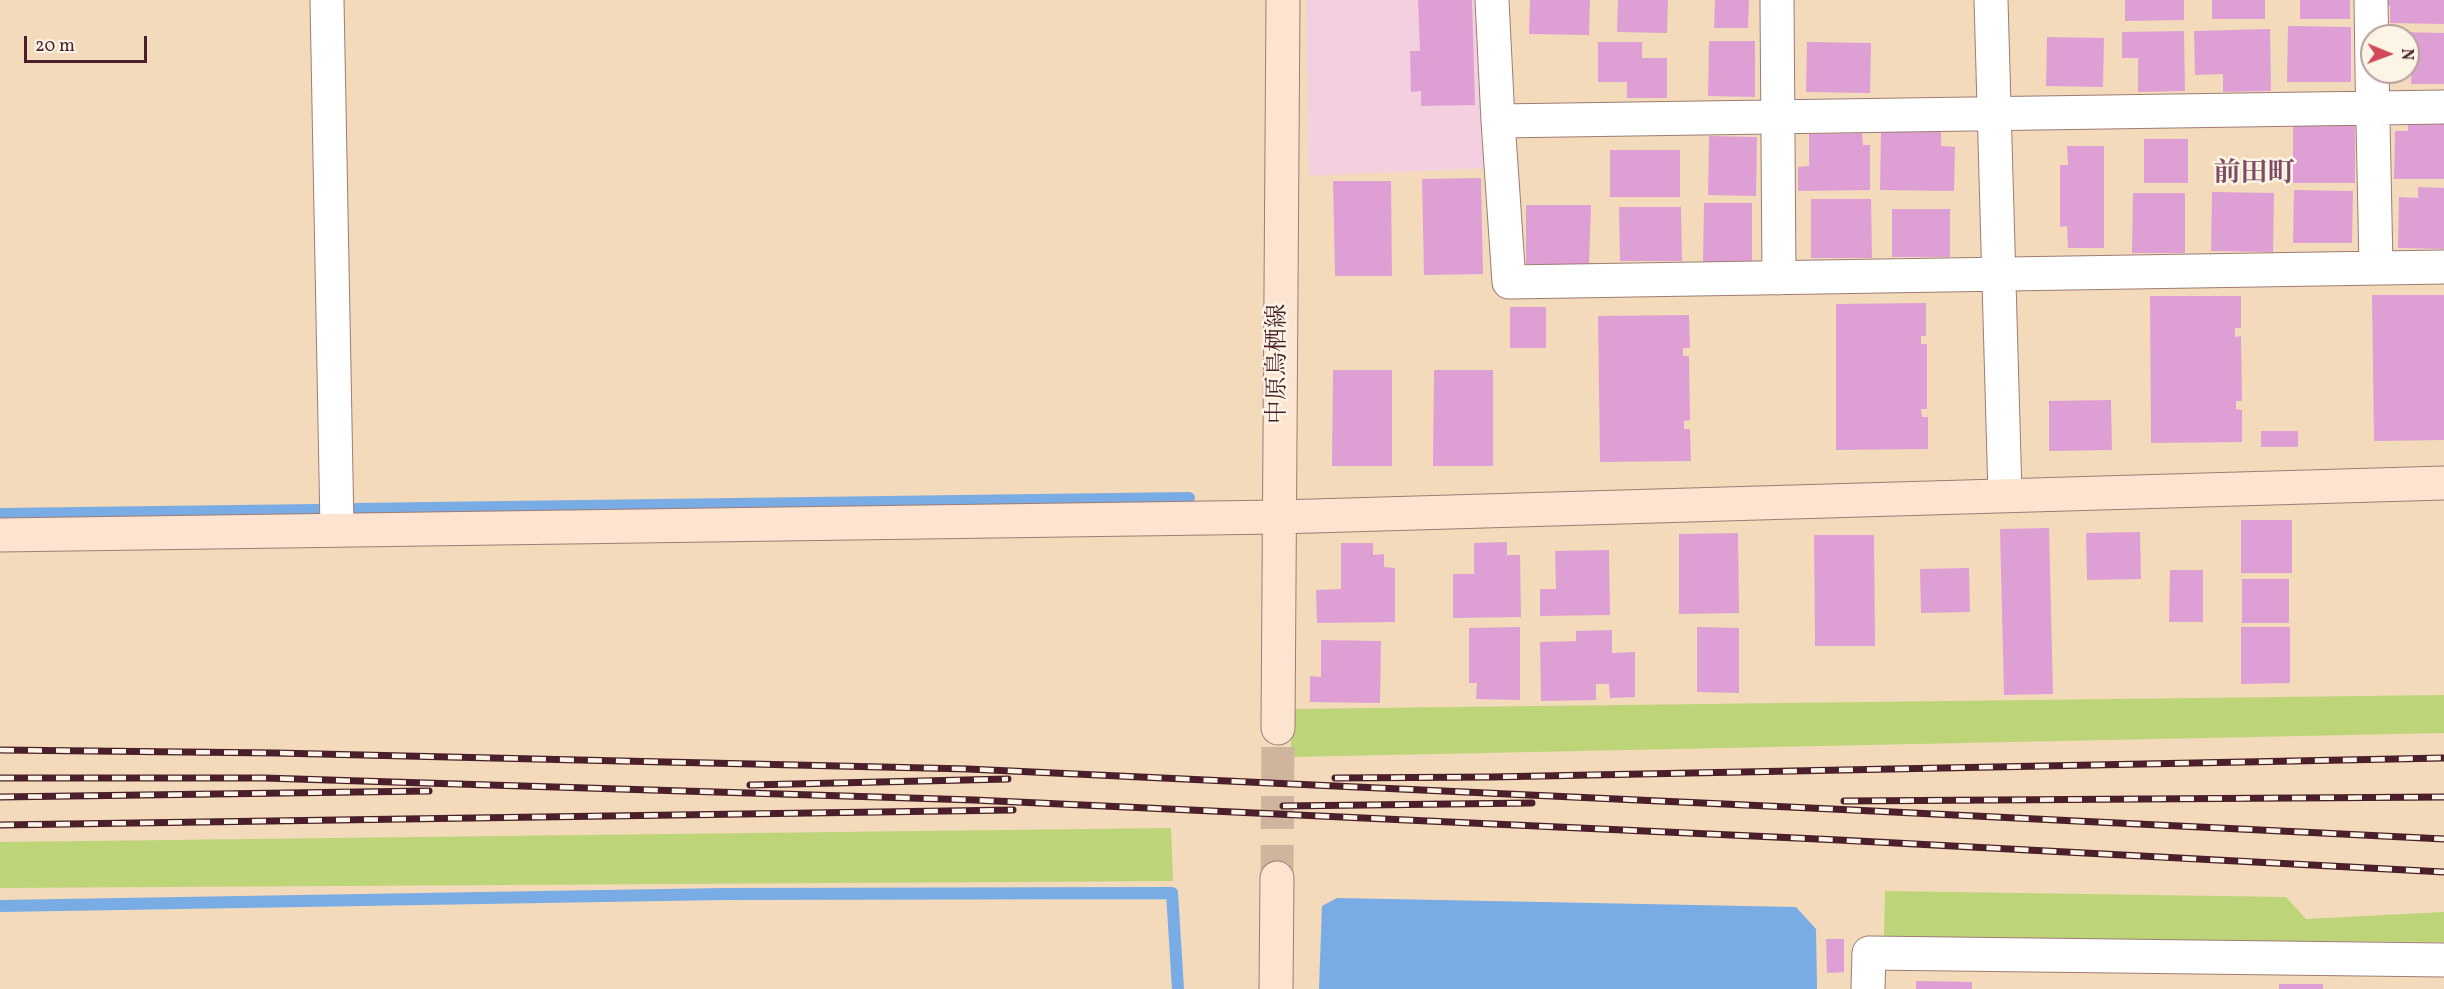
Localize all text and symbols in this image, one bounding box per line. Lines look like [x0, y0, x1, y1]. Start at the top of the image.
scale bar [27, 24, 150, 62]
north arrow [2360, 24, 2420, 84]
text: 20 m [35, 34, 75, 59]
text: N [2395, 48, 2417, 60]
district label: 前田町 [2214, 160, 2294, 192]
street label: 中原鳥栖線 [1266, 304, 1294, 424]

